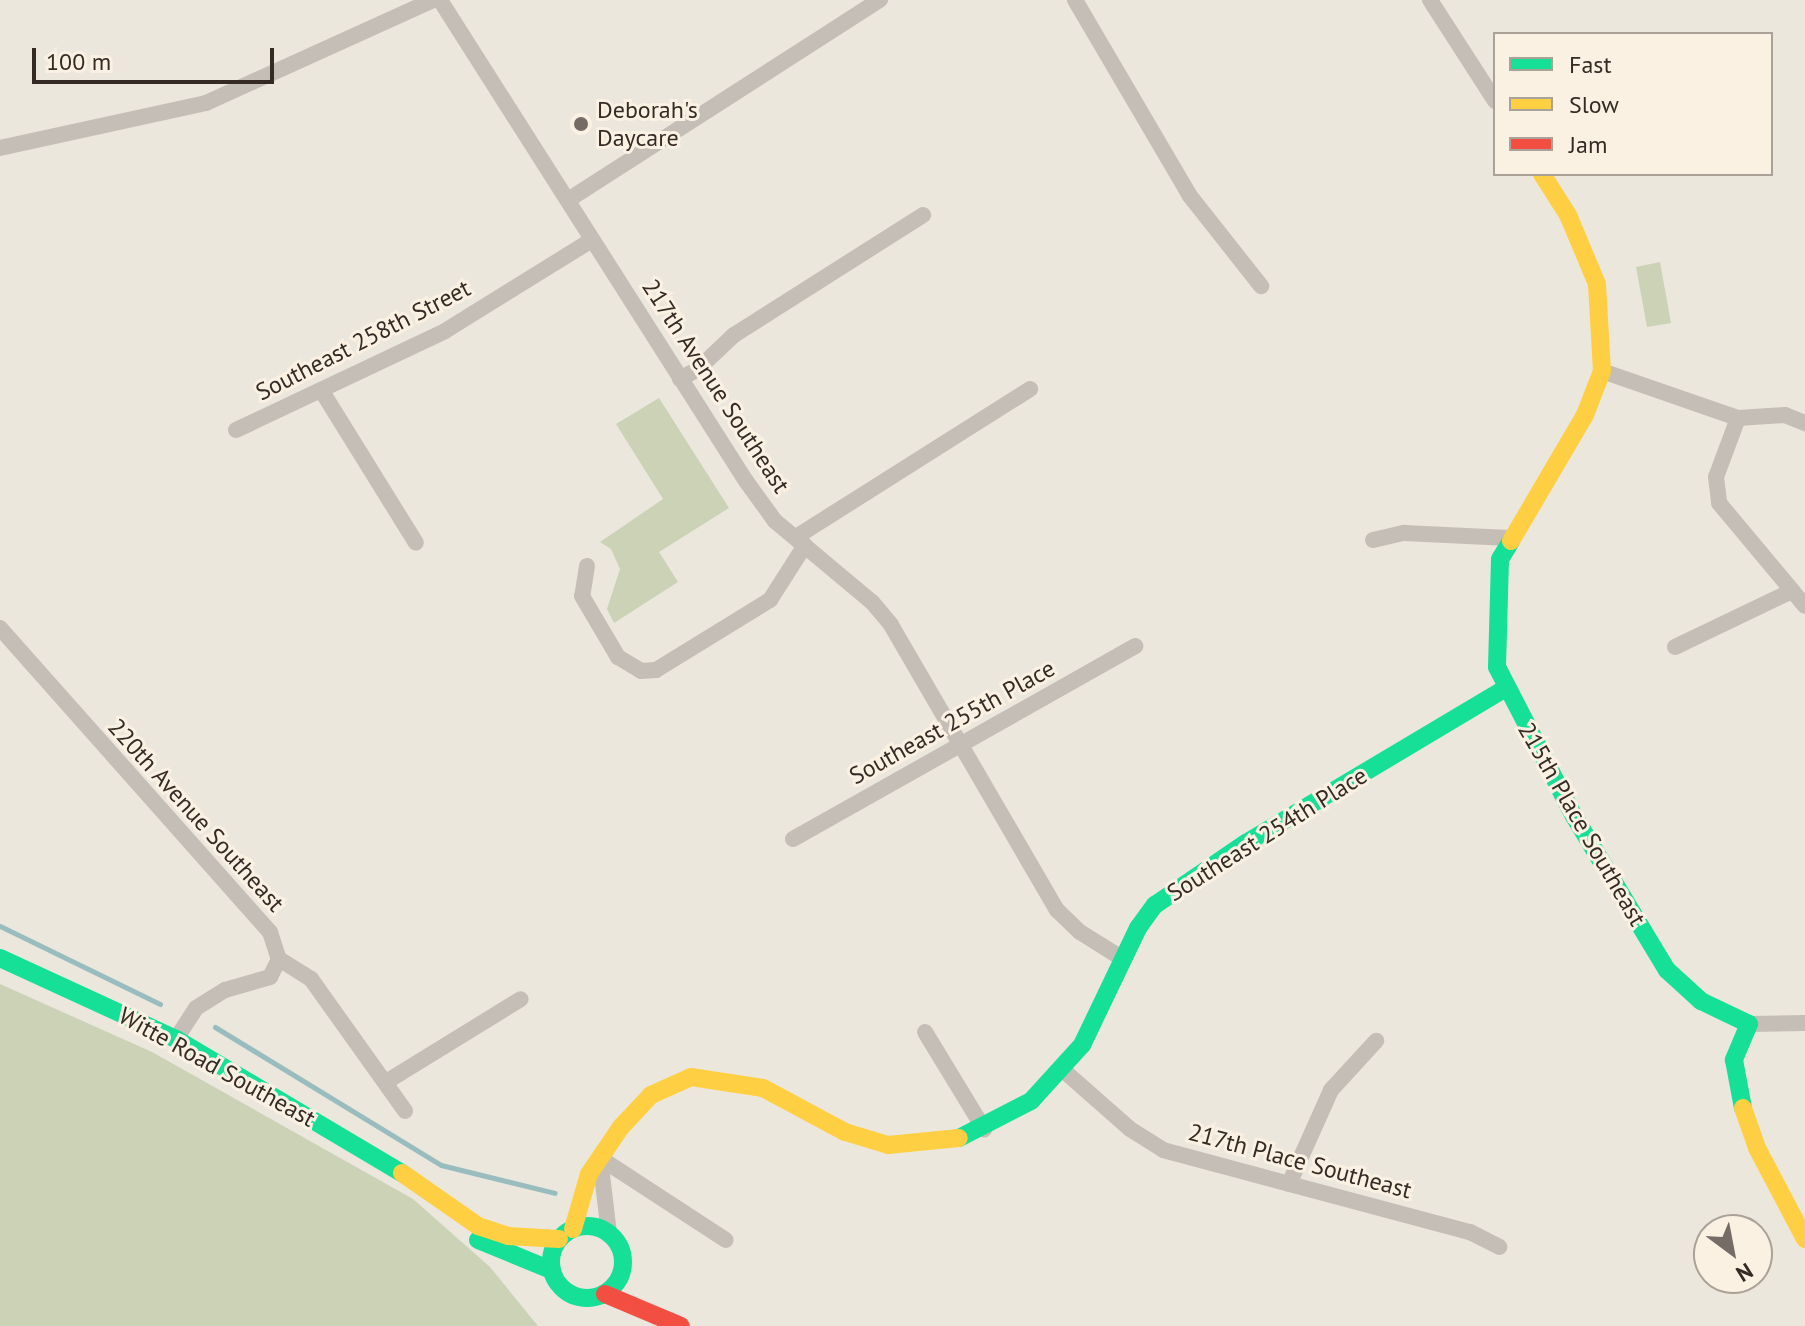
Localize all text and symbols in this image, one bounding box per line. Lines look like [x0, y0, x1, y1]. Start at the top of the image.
scale bar [36, 32, 278, 82]
legend [1493, 32, 1773, 176]
text: 100 m [46, 46, 111, 77]
text: Fast [1569, 49, 1612, 80]
text: Slow [1569, 89, 1619, 120]
place label: Deborah's Daycare [597, 96, 698, 152]
marker: Deborah's Daycare [572, 115, 590, 133]
text: Jam [1569, 129, 1607, 160]
street label: Southeast 258th Street [251, 273, 475, 407]
street label: 217th Avenue Southeast [636, 273, 796, 499]
street label: Southeast 255th Place [844, 654, 1060, 790]
street label: 220th Avenue Southeast [102, 712, 290, 918]
street label: 215th Place Southeast [1512, 717, 1652, 931]
street label: Southeast 254th Place [1162, 761, 1372, 907]
street label: Witte Road Southeast [114, 1001, 320, 1133]
street label: 217th Place Southeast [1185, 1117, 1415, 1205]
north arrow [1693, 1214, 1773, 1294]
text: N [1731, 1257, 1758, 1288]

